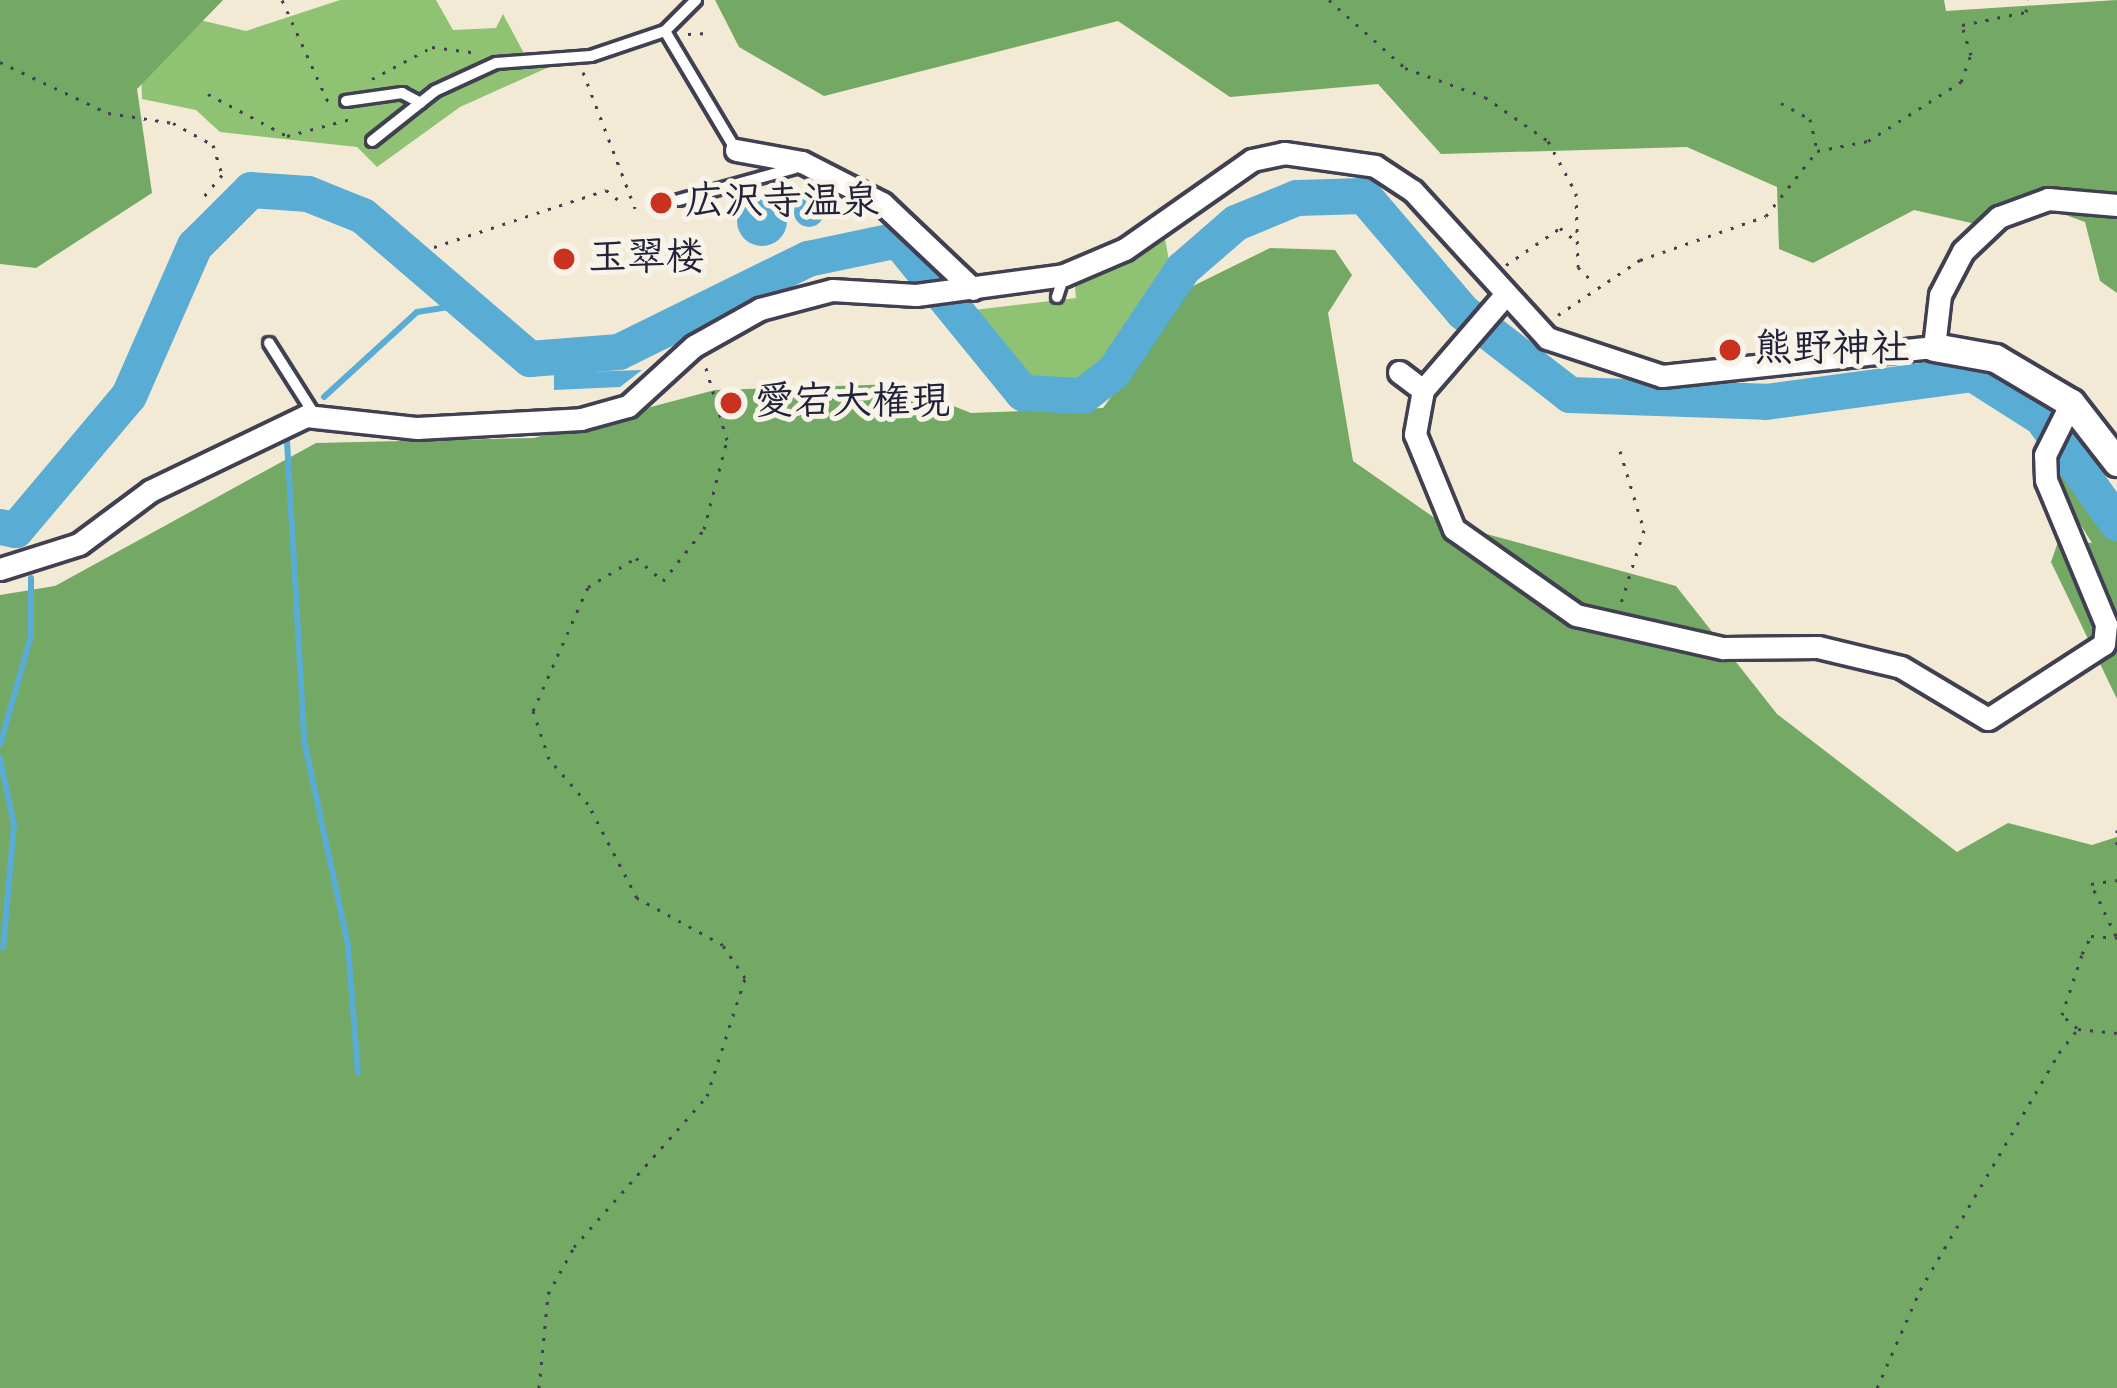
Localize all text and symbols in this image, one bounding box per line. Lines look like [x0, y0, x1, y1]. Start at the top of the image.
place label: 広沢寺温泉 [685, 180, 880, 226]
marker: 広沢寺温泉 [648, 190, 674, 216]
place label: 玉翠楼 [588, 236, 705, 282]
marker: 玉翠楼 [551, 246, 577, 272]
place label: 熊野神社 [1754, 327, 1910, 373]
marker: 熊野神社 [1717, 337, 1743, 363]
place label: 愛宕大権現 [755, 380, 950, 426]
marker: 愛宕大権現 [718, 390, 744, 416]

